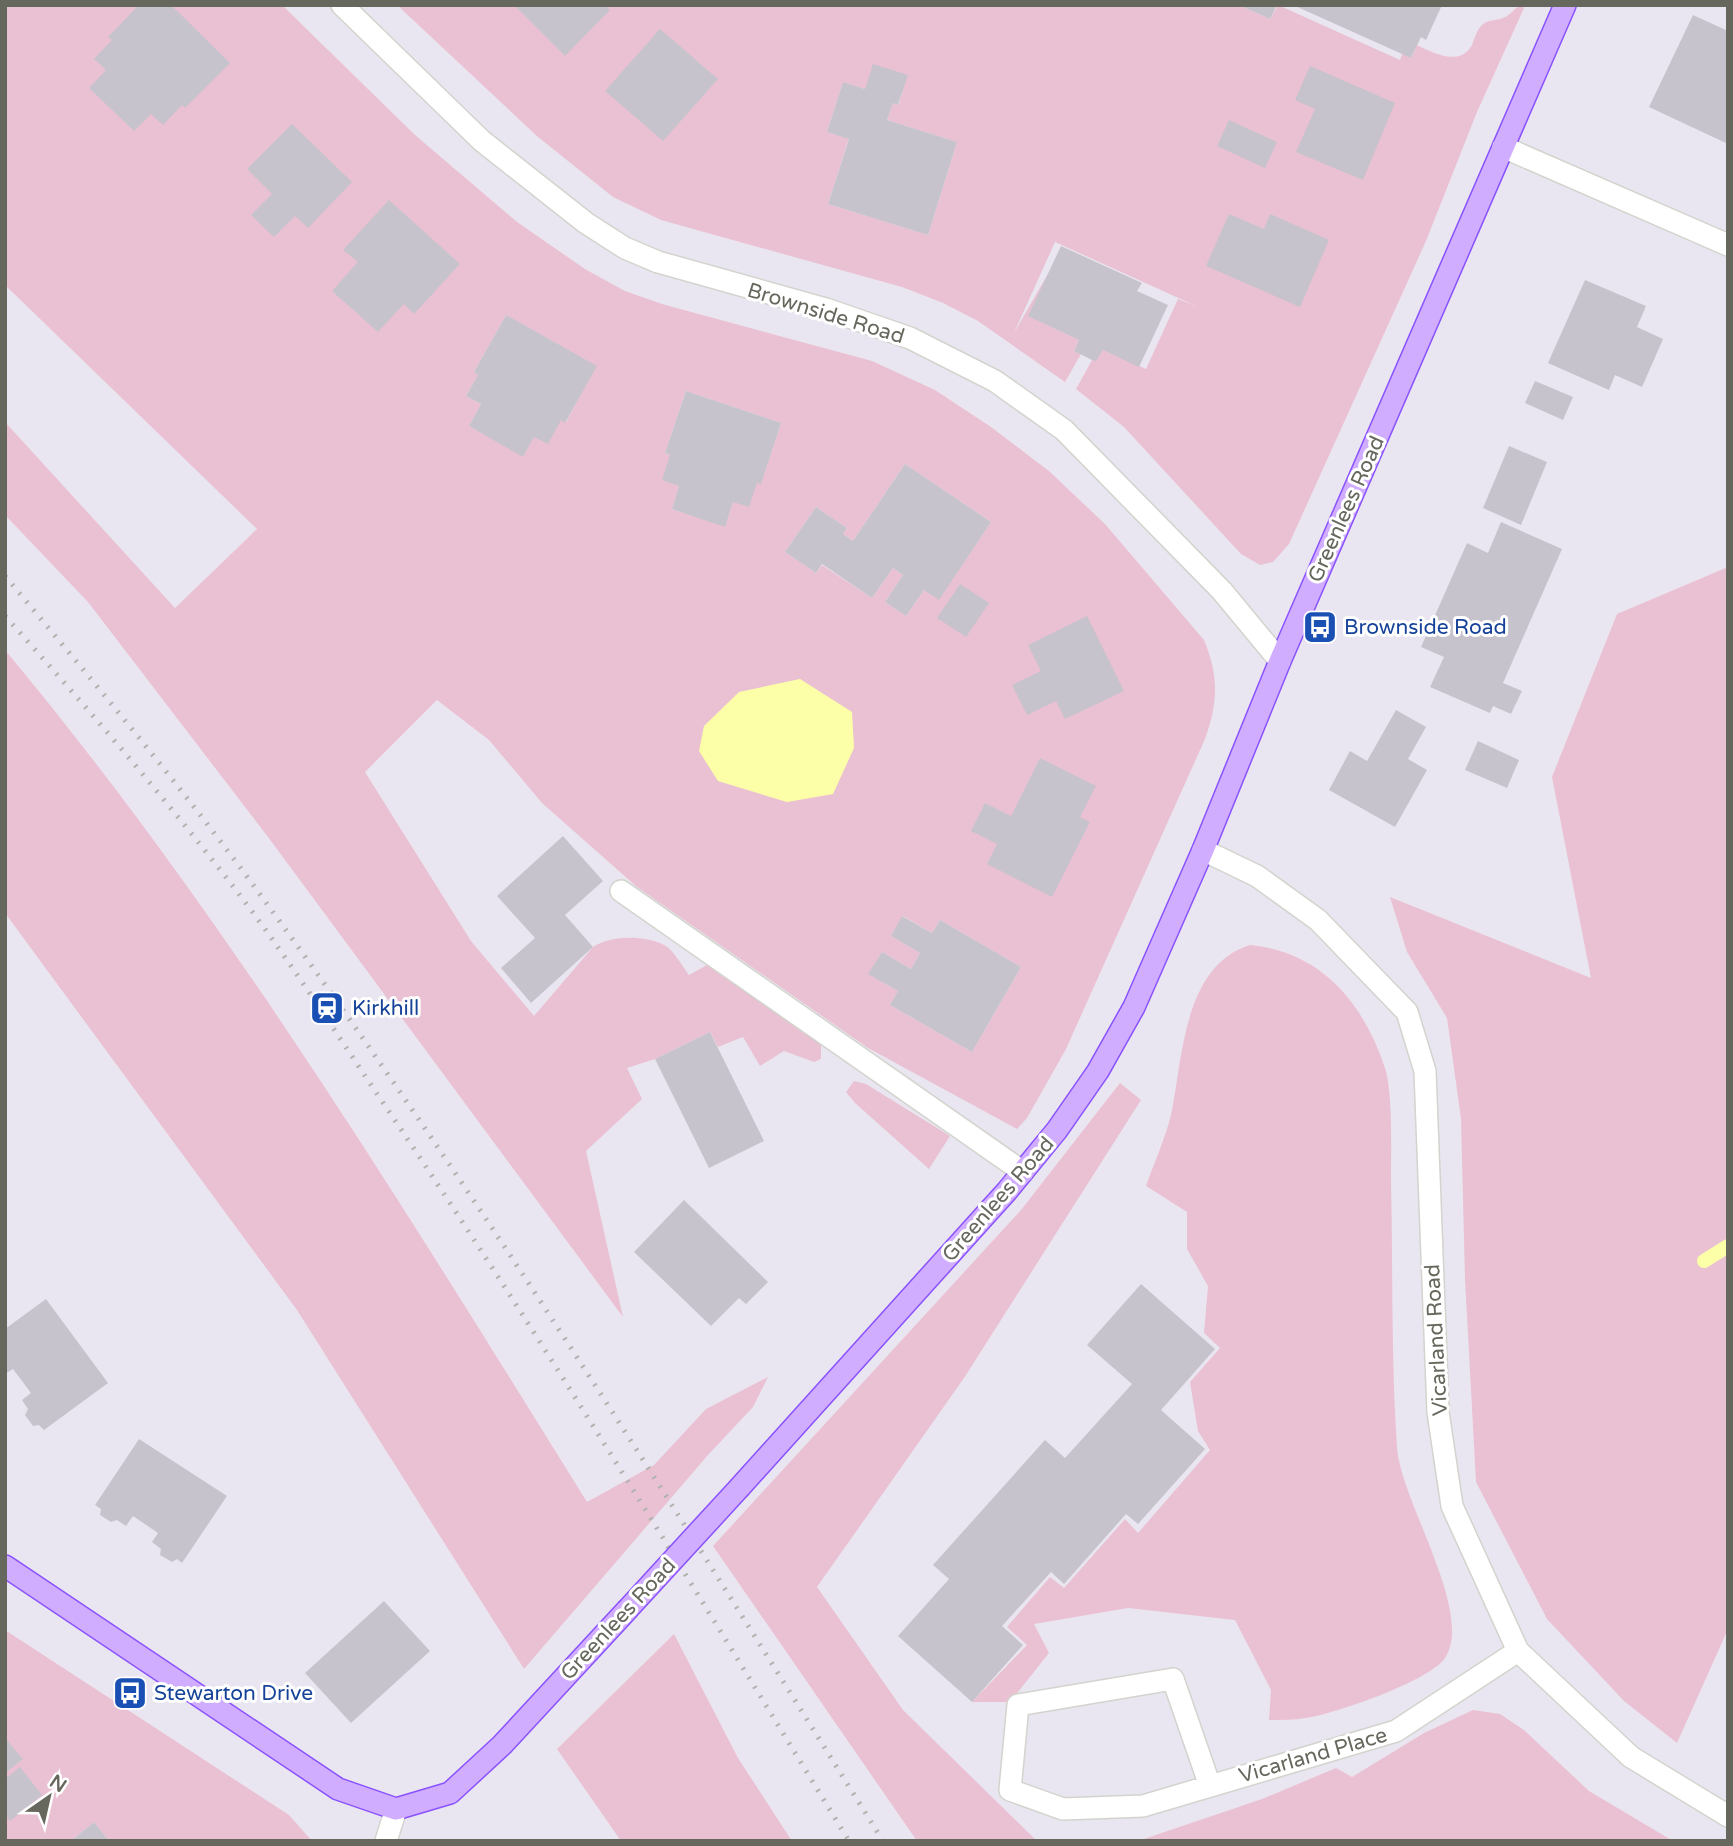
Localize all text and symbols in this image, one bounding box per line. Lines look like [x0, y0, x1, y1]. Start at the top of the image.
street label: Brownside Road [744, 278, 907, 349]
street label: Greenlees Road [1303, 432, 1390, 586]
bus stop icon: Brownside Road [1301, 608, 1339, 646]
place label: Brownside Road [1344, 615, 1507, 640]
station icon: Kirkhill [308, 989, 346, 1027]
place label: Kirkhill [352, 996, 419, 1021]
street label: Greenlees Road [937, 1132, 1059, 1267]
street label: Vicarland Road [1420, 1263, 1453, 1416]
street label: Greenlees Road [556, 1553, 681, 1685]
bus stop icon: Stewarton Drive [111, 1674, 149, 1712]
place label: Stewarton Drive [154, 1681, 313, 1706]
street label: Vicarland Place [1236, 1722, 1390, 1789]
north arrow [14, 1762, 84, 1832]
text: N [45, 1770, 70, 1797]

